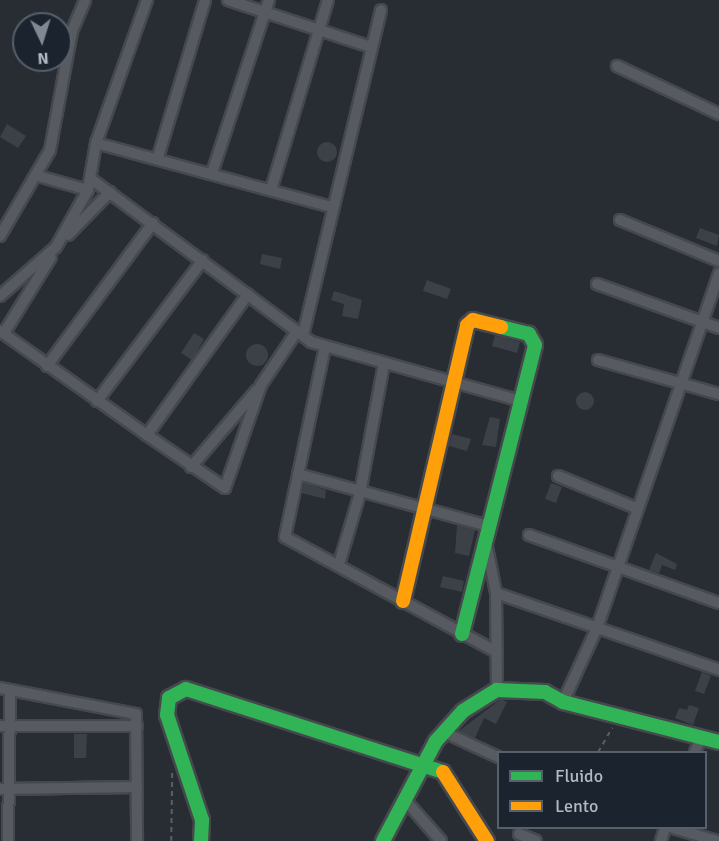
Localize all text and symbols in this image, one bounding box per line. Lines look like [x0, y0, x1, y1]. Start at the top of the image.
north arrow [12, 12, 72, 72]
text: N [37, 48, 49, 68]
legend [497, 751, 707, 829]
text: Fluido [555, 765, 603, 787]
text: Lento [555, 795, 598, 817]

